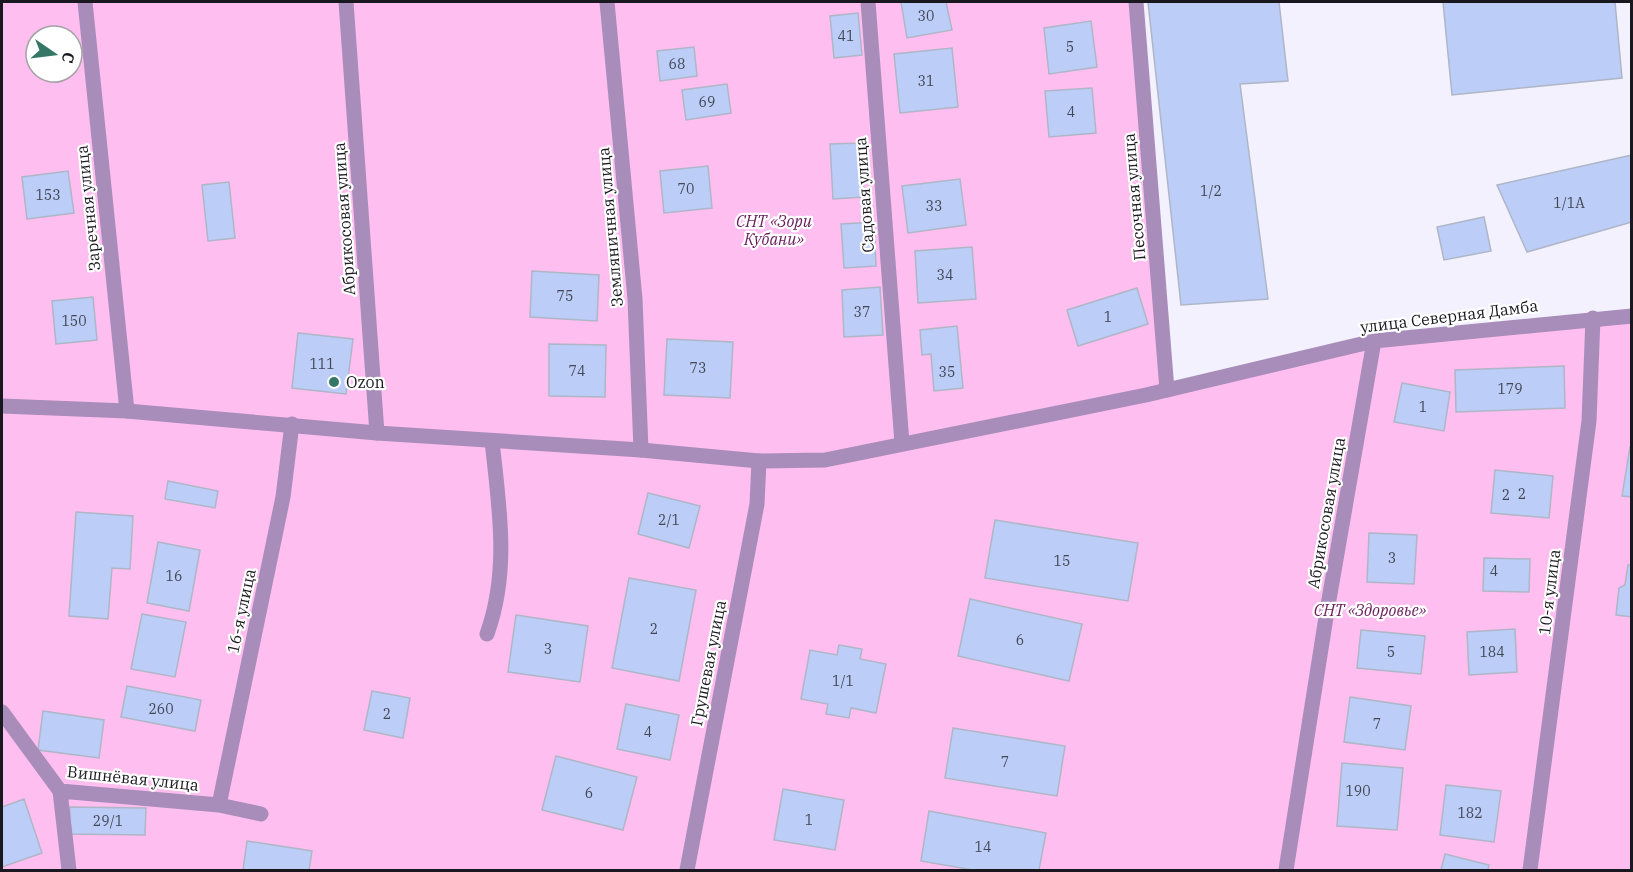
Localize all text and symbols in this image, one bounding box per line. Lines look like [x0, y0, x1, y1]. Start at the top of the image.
house number: 30 [918, 7, 934, 25]
north arrow [24, 24, 84, 84]
house number: 41 [838, 27, 854, 45]
house number: 5 [1066, 38, 1074, 56]
text: С [58, 50, 80, 65]
house number: 68 [669, 55, 685, 73]
house number: 31 [918, 72, 934, 90]
house number: 69 [699, 93, 715, 111]
house number: 4 [1067, 103, 1075, 121]
street label: Песочная улица [1118, 132, 1150, 262]
street label: Садовая улица [850, 136, 878, 253]
street label: Абрикосовая улица [329, 142, 359, 296]
street label: Заречная улица [71, 144, 105, 272]
street label: Земляничная улица [593, 146, 627, 308]
house number: 70 [678, 180, 694, 198]
house number: 1/2 [1200, 182, 1222, 200]
house number: 153 [35, 186, 61, 204]
house number: 1/1А [1553, 194, 1585, 212]
house number: 33 [926, 197, 942, 215]
park label: СНТ «Зори Кубани» [736, 211, 812, 249]
house number: 34 [937, 266, 953, 284]
house number: 75 [557, 287, 573, 305]
street label: улица Северная Дамба [1359, 295, 1539, 337]
house number: 37 [854, 303, 870, 321]
house number: 1 [1104, 308, 1112, 326]
house number: 150 [61, 312, 87, 330]
house number: 111 [309, 355, 335, 373]
house number: 73 [690, 359, 706, 377]
house number: 74 [569, 362, 585, 380]
house number: 35 [939, 363, 955, 381]
place label: Ozon [346, 372, 385, 392]
marker: Ozon [327, 375, 341, 389]
house number: 179 [1497, 380, 1523, 398]
house number: 1 [1419, 398, 1427, 416]
street label: Абрикосовая улица [1303, 435, 1349, 590]
house number: 2 [1518, 485, 1526, 503]
house number: 2 [1502, 486, 1510, 504]
house number: 2/1 [658, 511, 680, 529]
street label: 10-я улица [1534, 548, 1564, 636]
house number: 3 [1388, 549, 1396, 567]
house number: 15 [1054, 552, 1070, 570]
house number: 4 [1490, 562, 1498, 580]
house number: 16 [166, 567, 182, 585]
street label: 16-я улица [222, 567, 260, 655]
street label: Грушевая улица [686, 598, 730, 728]
park label: СНТ «Здоровье» [1314, 600, 1427, 620]
house number: 2 [650, 620, 658, 638]
house number: 6 [1016, 631, 1024, 649]
house number: 3 [544, 640, 552, 658]
house number: 5 [1387, 643, 1395, 661]
house number: 184 [1479, 643, 1505, 661]
house number: 1/1 [832, 672, 854, 690]
house number: 260 [148, 700, 174, 718]
house number: 2 [383, 705, 391, 723]
house number: 7 [1373, 715, 1381, 733]
house number: 4 [644, 723, 652, 741]
house number: 7 [1001, 753, 1009, 771]
street label: Вишнёвая улица [66, 761, 200, 795]
house number: 190 [1345, 782, 1371, 800]
house number: 6 [585, 784, 593, 802]
house number: 182 [1457, 804, 1483, 822]
house number: 1 [805, 811, 813, 829]
house number: 29/1 [93, 812, 123, 830]
house number: 14 [975, 838, 991, 856]

